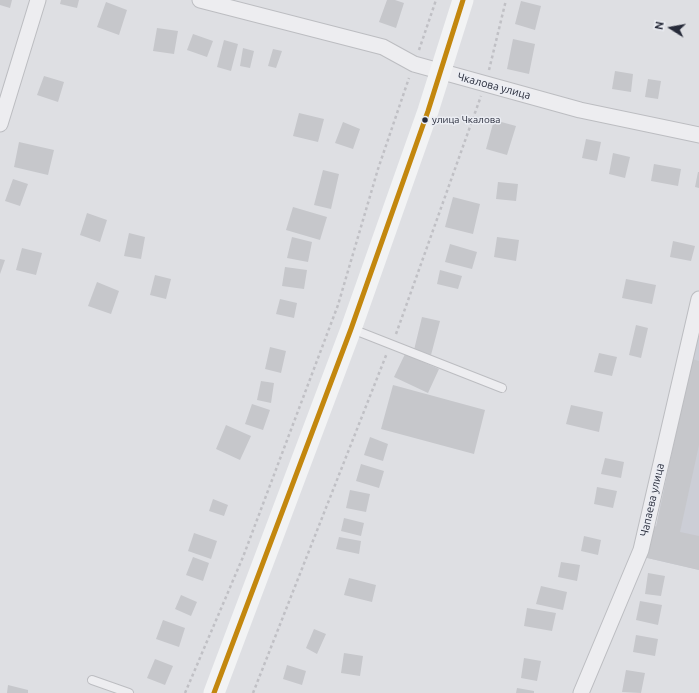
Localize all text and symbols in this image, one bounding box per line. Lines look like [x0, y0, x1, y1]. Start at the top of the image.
north arrow [651, 8, 691, 48]
text: N [653, 21, 666, 31]
street label: Чкалова улица [456, 70, 532, 102]
place label: улица Чкалова [432, 114, 500, 126]
marker: улица Чкалова [420, 115, 430, 125]
street label: Чапаева улица [637, 462, 667, 538]

